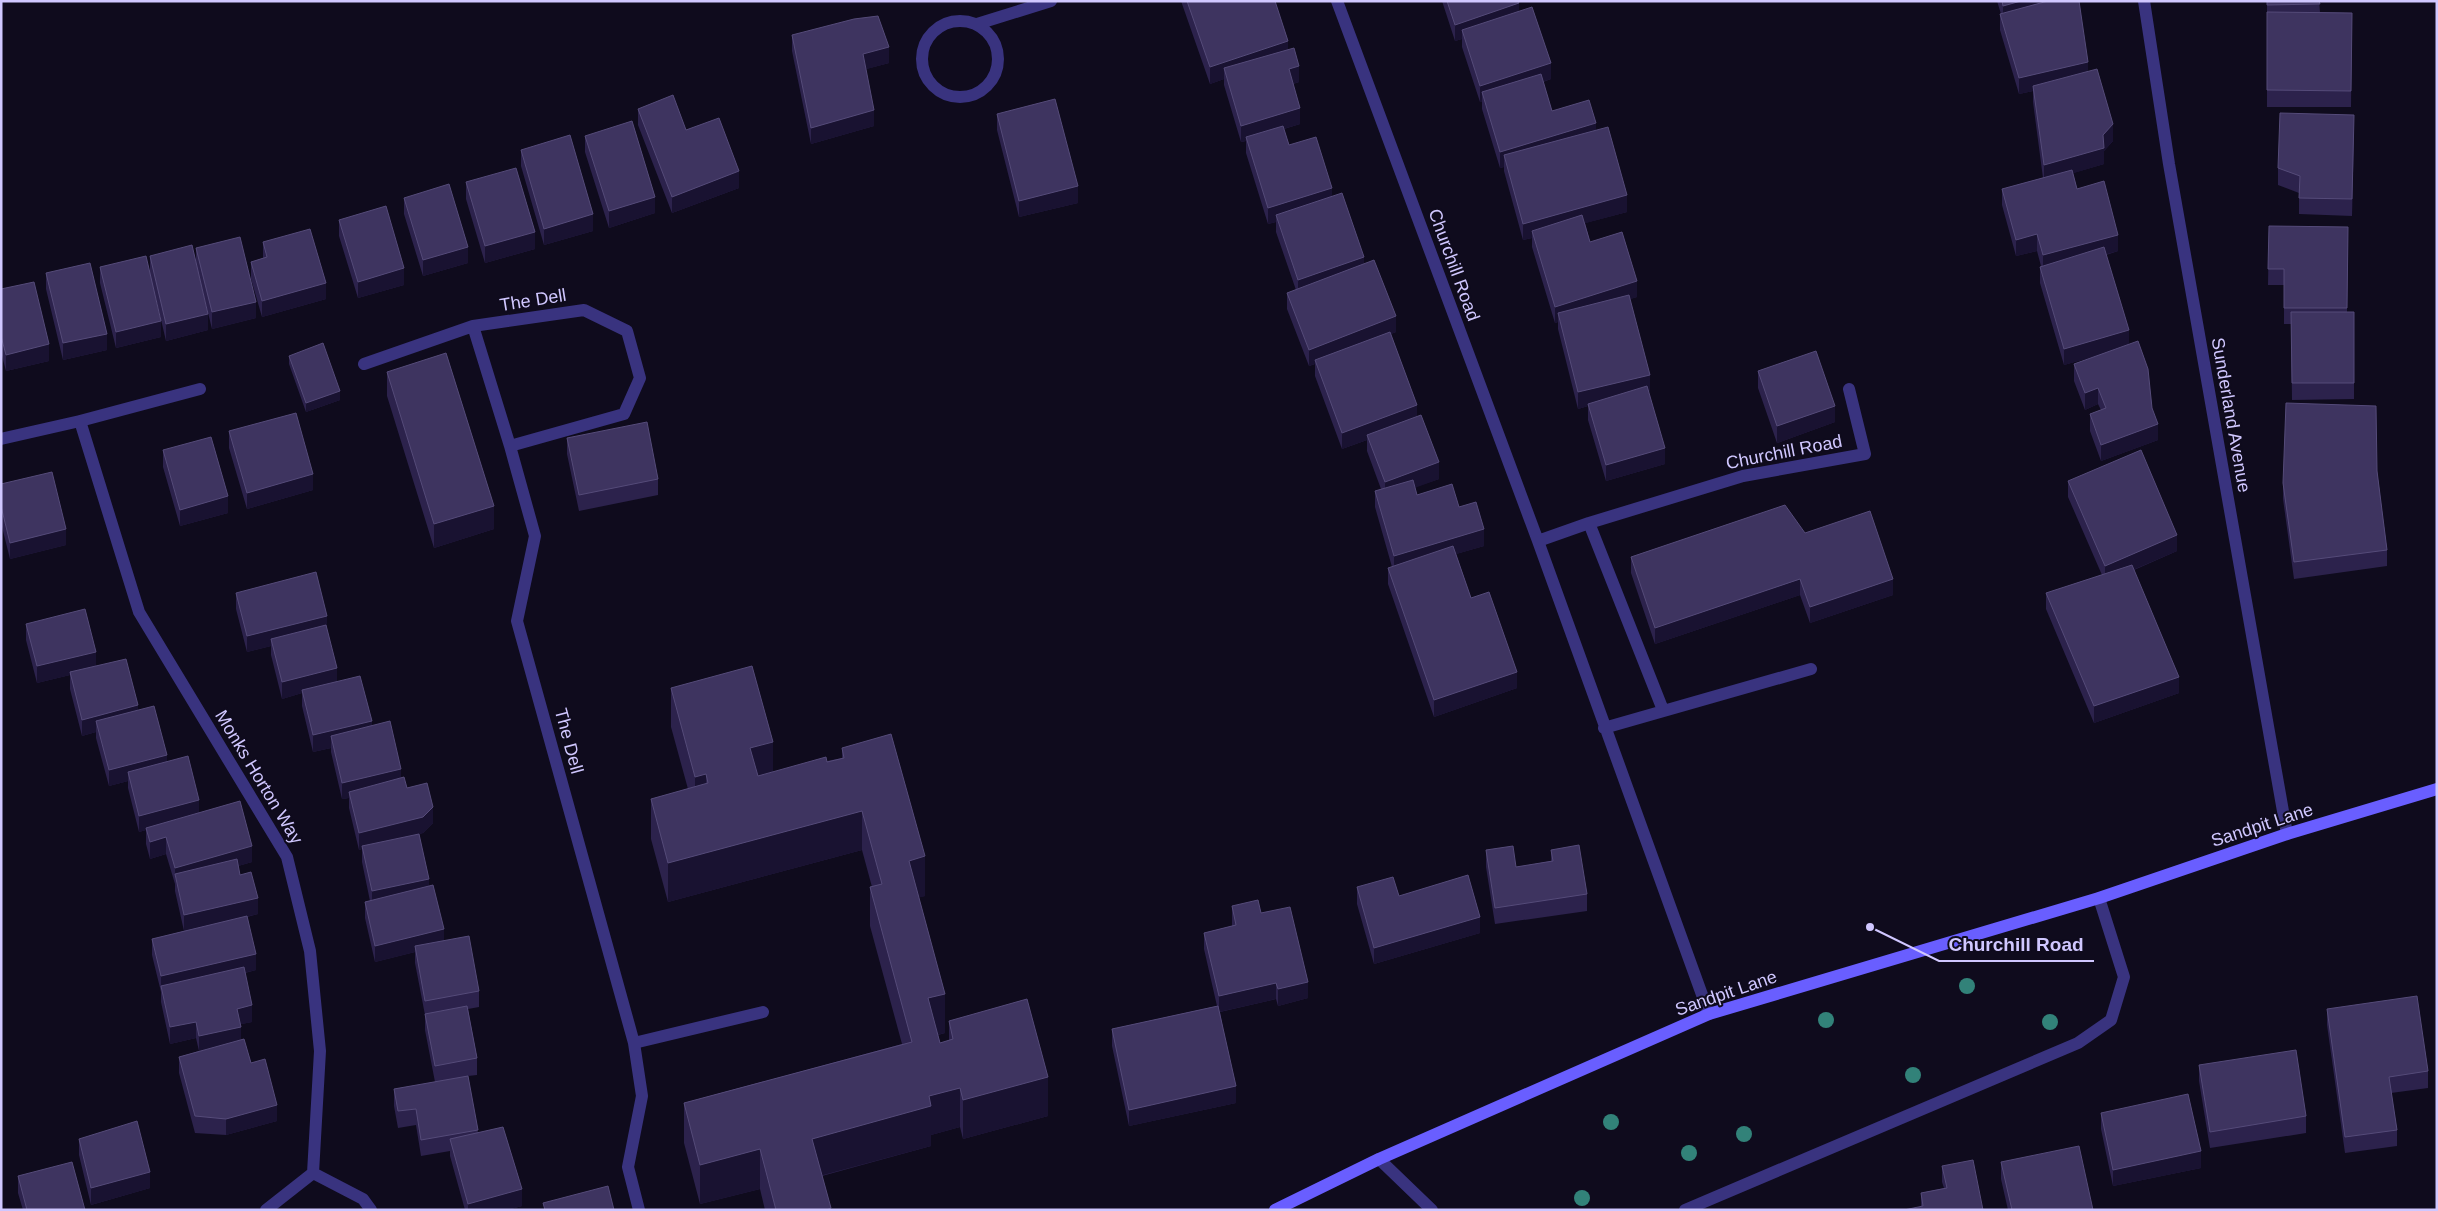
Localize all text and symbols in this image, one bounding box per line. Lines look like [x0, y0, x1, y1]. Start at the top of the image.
street label: Churchill Road [1424, 206, 1484, 324]
street label: The Dell [498, 285, 568, 315]
street label: Sunderland Avenue [2208, 336, 2254, 494]
street label: Churchill Road [1724, 431, 1844, 473]
street label: The Dell [551, 706, 587, 776]
street label: Monks Horton Way [211, 707, 307, 847]
street label: Sandpit Lane [2208, 799, 2316, 851]
callout: Churchill Road [1939, 927, 2094, 961]
text: Churchill Road [1948, 934, 2084, 955]
street label: Sandpit Lane [1673, 966, 1779, 1020]

